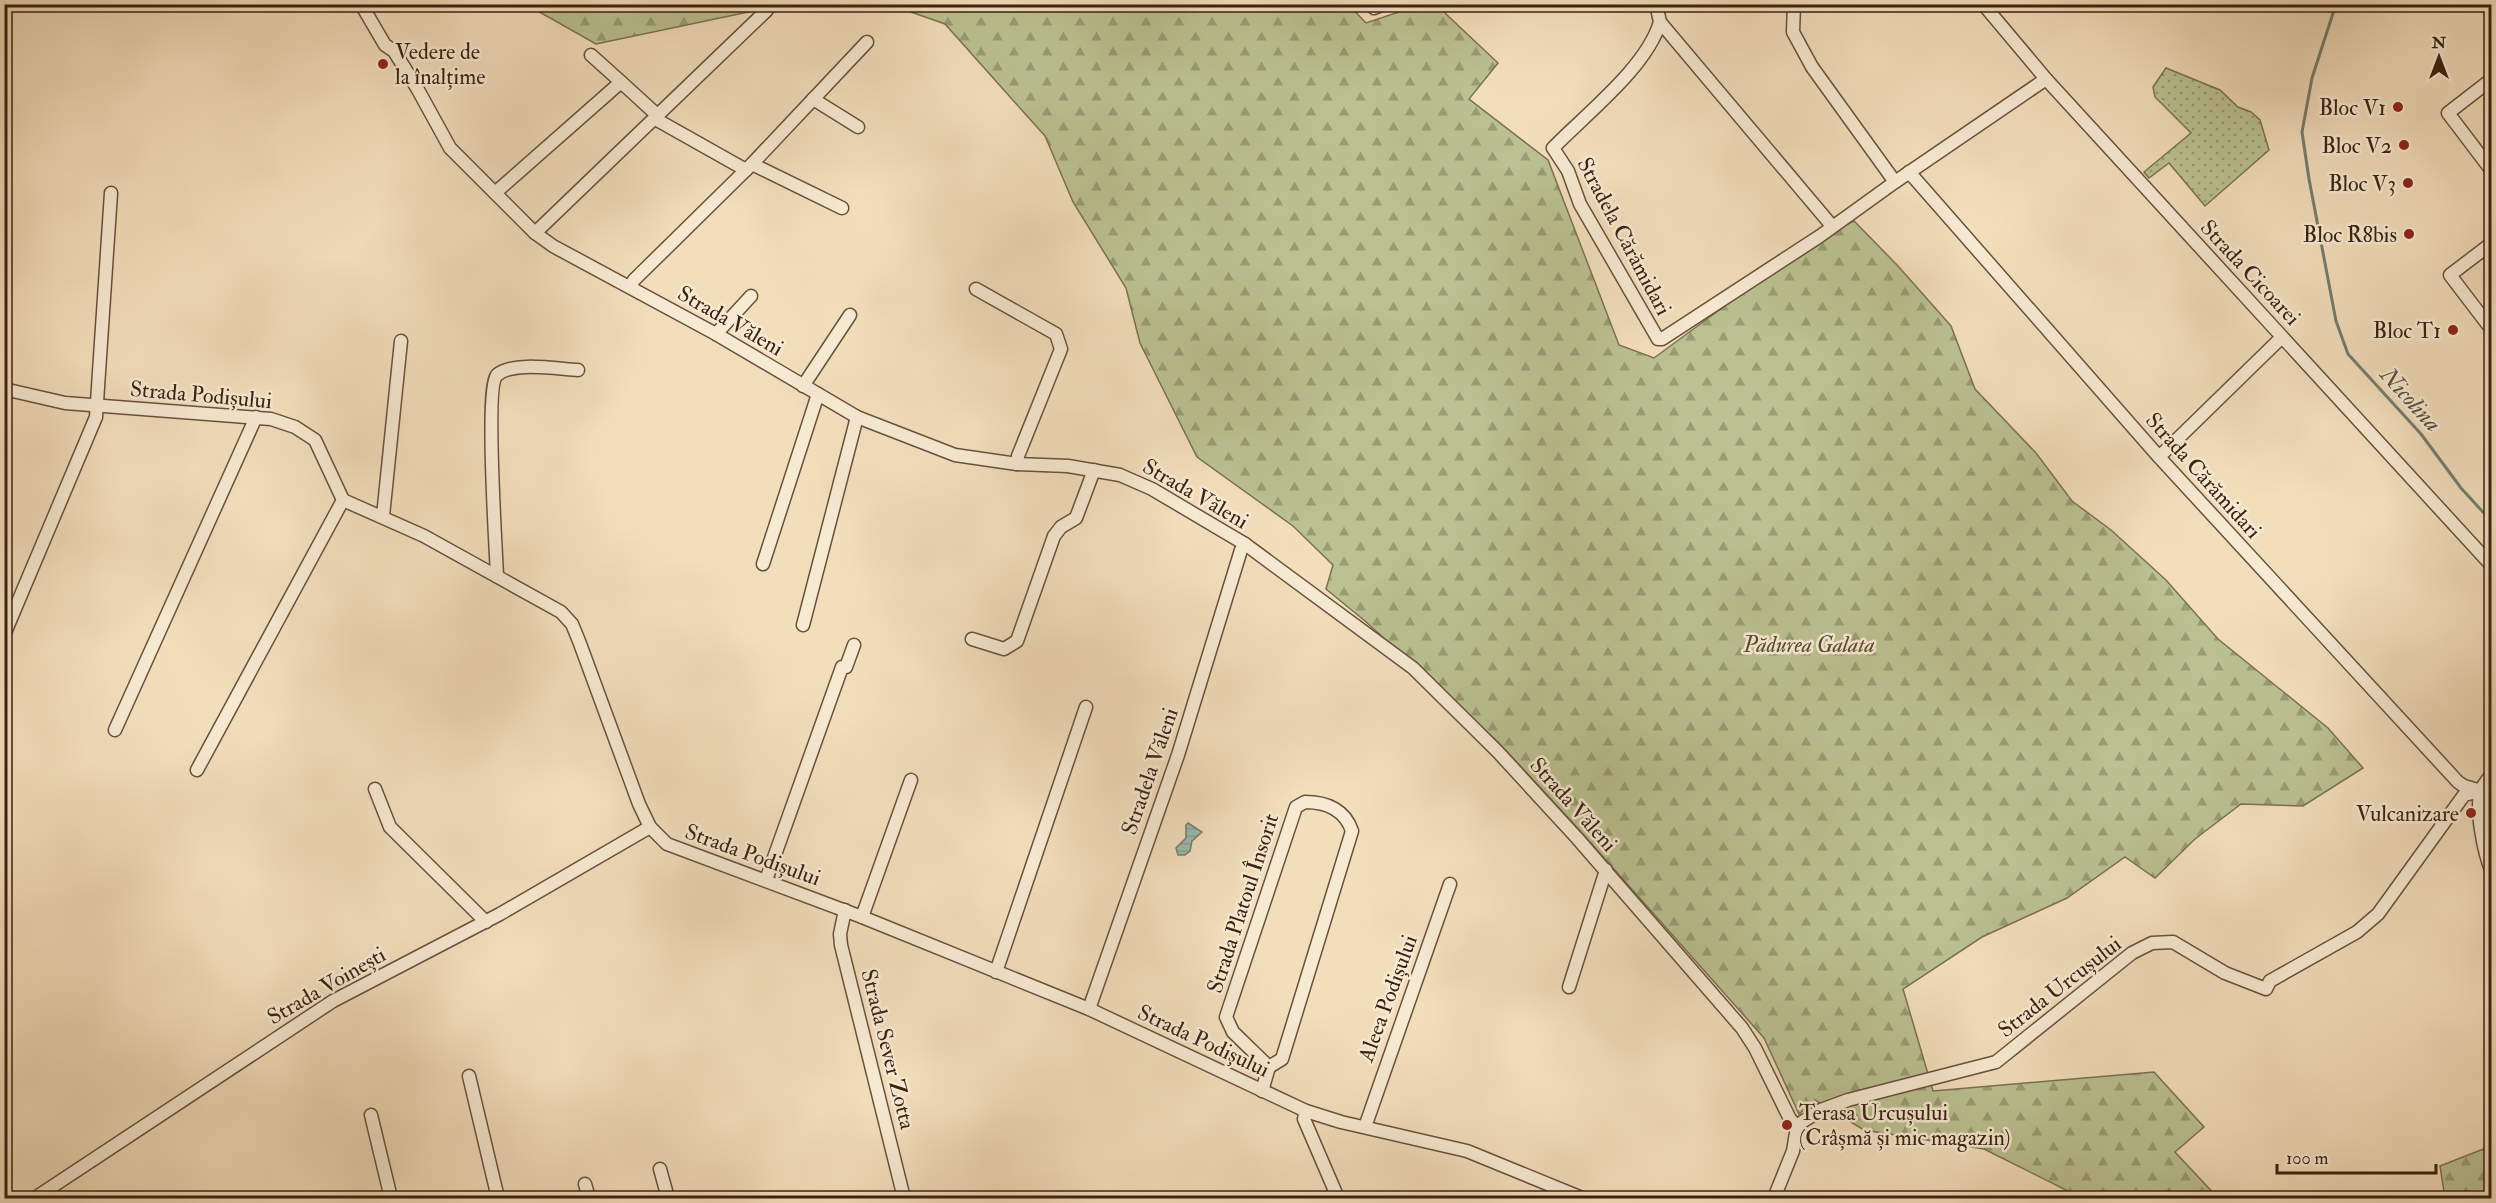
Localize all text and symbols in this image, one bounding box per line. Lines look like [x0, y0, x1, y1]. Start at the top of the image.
north arrow [2409, 27, 2469, 87]
text: N [2431, 33, 2447, 53]
place label: Vedere de la înalțime [395, 38, 485, 91]
marker: Vedere de la înalțime [376, 57, 390, 71]
place label: Bloc V1 [2319, 94, 2386, 122]
marker: Bloc V1 [2391, 100, 2405, 114]
place label: Bloc V2 [2321, 132, 2392, 160]
marker: Bloc V2 [2397, 138, 2411, 152]
street label: Stradela Cărămidari [1571, 153, 1678, 320]
place label: Bloc V3 [2328, 170, 2396, 198]
marker: Bloc V3 [2401, 176, 2415, 190]
street label: Strada Cicoarei [2194, 214, 2306, 331]
place label: Bloc R8bis [2303, 221, 2397, 249]
marker: Bloc R8bis [2402, 227, 2416, 241]
street label: Strada Văleni [673, 279, 789, 362]
place label: Bloc T1 [2373, 317, 2441, 345]
marker: Bloc T1 [2446, 323, 2460, 337]
water label: Nicolina [2372, 359, 2448, 438]
street label: Strada Podișului [129, 375, 273, 415]
street label: Strada Cărămidari [2139, 407, 2267, 545]
street label: Strada Văleni [1138, 452, 1254, 535]
park label: Pădurea Galata [1742, 631, 1875, 659]
street label: Stradela Văleni [1115, 704, 1185, 838]
street label: Strada Văleni [1524, 752, 1623, 858]
place label: Vulcanizare [2356, 800, 2459, 828]
marker: Vulcanizare [2464, 806, 2478, 820]
street label: Strada Platoul Însorit [1200, 810, 1285, 997]
street label: Strada Podișului [681, 817, 824, 892]
street label: Strada Urcușului [1992, 930, 2127, 1044]
street label: Aleea Podișului [1352, 931, 1424, 1066]
street label: Strada Voinești [262, 941, 391, 1031]
street label: Strada Sever Zotta [855, 966, 922, 1133]
street label: Strada Podișului [1133, 998, 1274, 1084]
place label: Terasa Urcușului (Crâșmă și mic magazin) [1799, 1099, 2011, 1152]
marker: Terasa Urcușului (Crâșmă și mic magazin) [1780, 1118, 1794, 1132]
scale bar [2277, 1137, 2436, 1175]
text: 100 m [2286, 1147, 2329, 1170]

